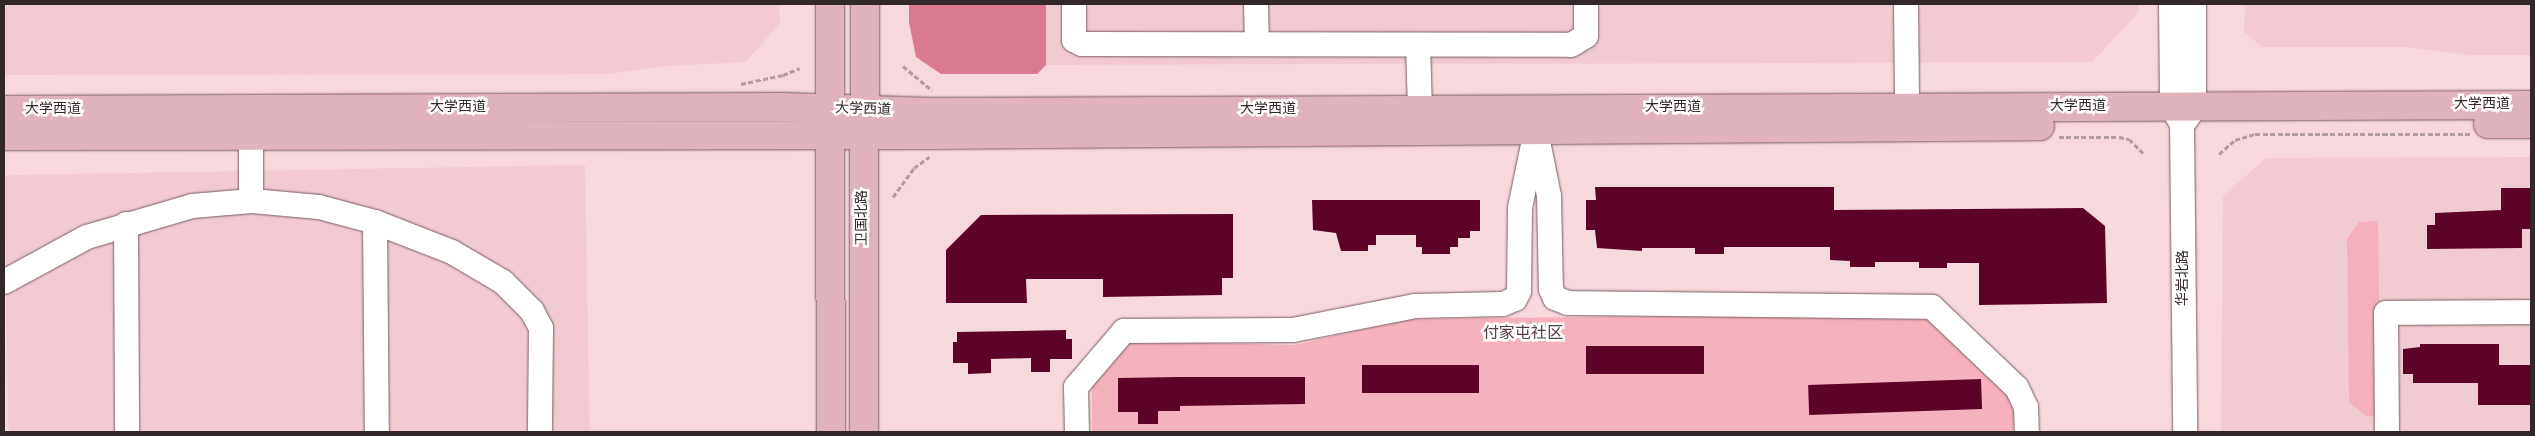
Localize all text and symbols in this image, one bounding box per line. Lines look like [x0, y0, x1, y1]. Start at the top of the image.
street label: 大学西道 [2454, 97, 2510, 113]
street label: 大学西道 [2050, 99, 2106, 115]
street label: 大学西道 [430, 100, 486, 116]
street label: 大学西道 [1645, 100, 1701, 116]
street label: 大学西道 [835, 101, 891, 119]
street label: 大学西道 [25, 102, 81, 118]
street label: 大学西道 [1240, 102, 1296, 118]
street label: 卫国北路 [855, 190, 871, 246]
street label: 华岩北路 [2176, 250, 2192, 306]
district label: 付家屯社区 [1483, 324, 1563, 344]

